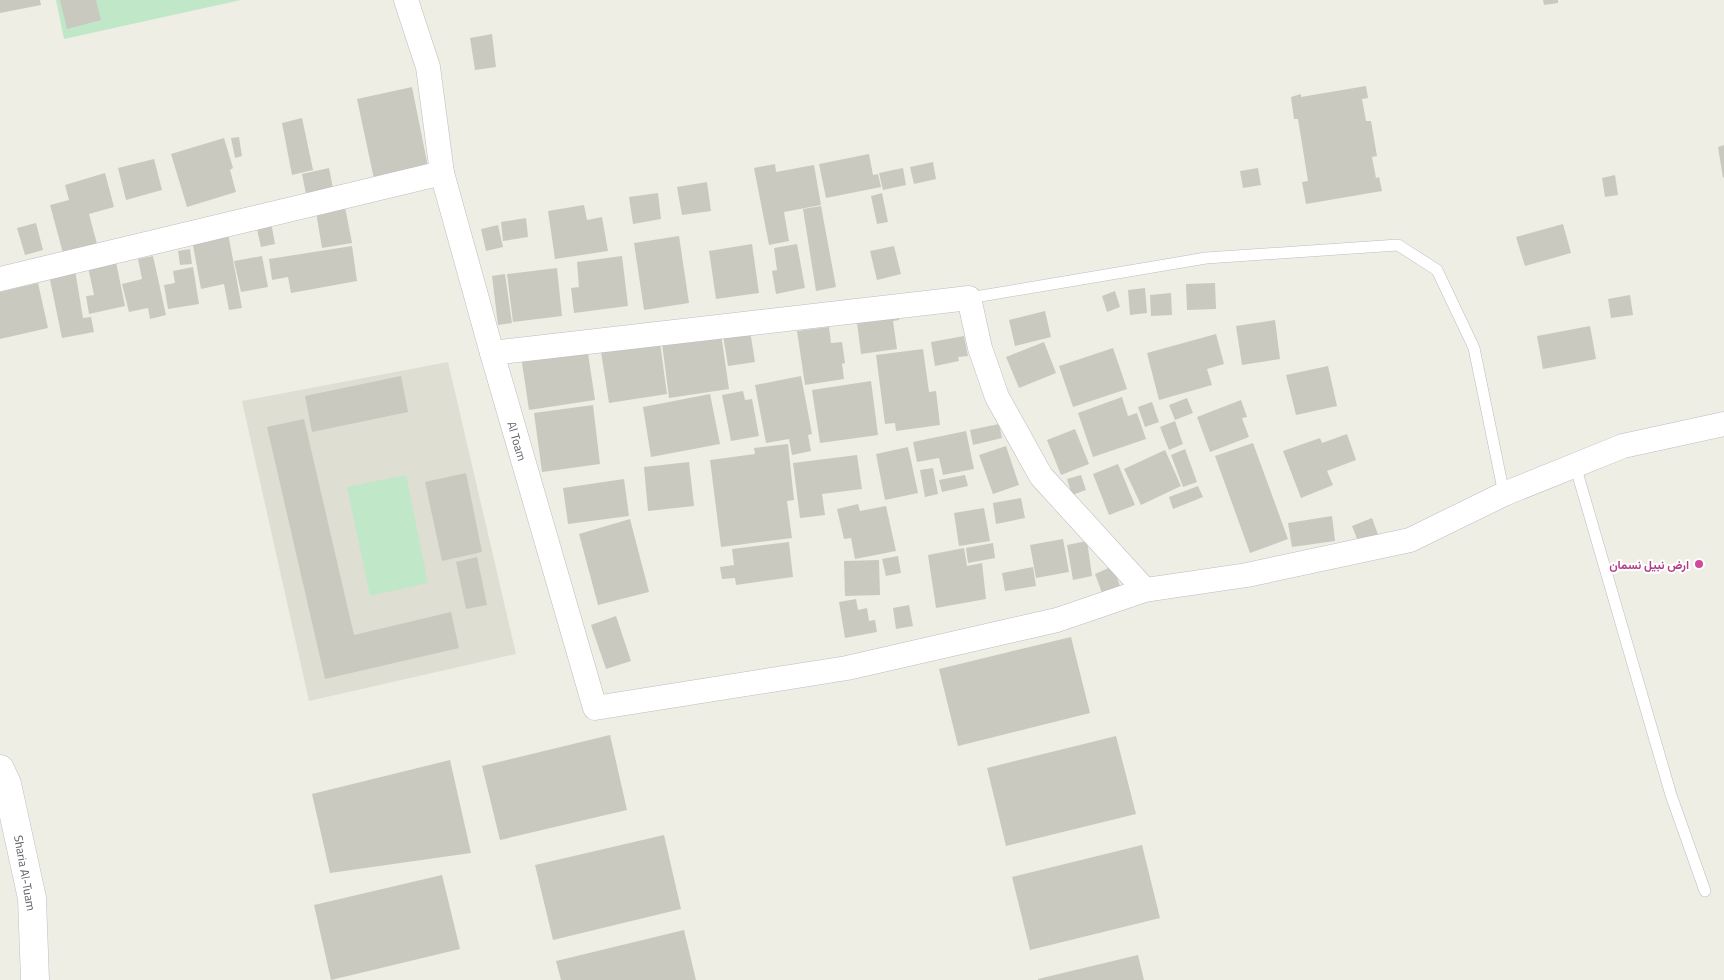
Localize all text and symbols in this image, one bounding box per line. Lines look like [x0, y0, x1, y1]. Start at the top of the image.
street label: Al Toam [502, 419, 532, 463]
place label: ارض نبيل نسمان [1609, 555, 1689, 574]
marker: ارض نبيل نسمان [1693, 558, 1705, 570]
street label: Sharia Al-Tuam [9, 834, 41, 912]

